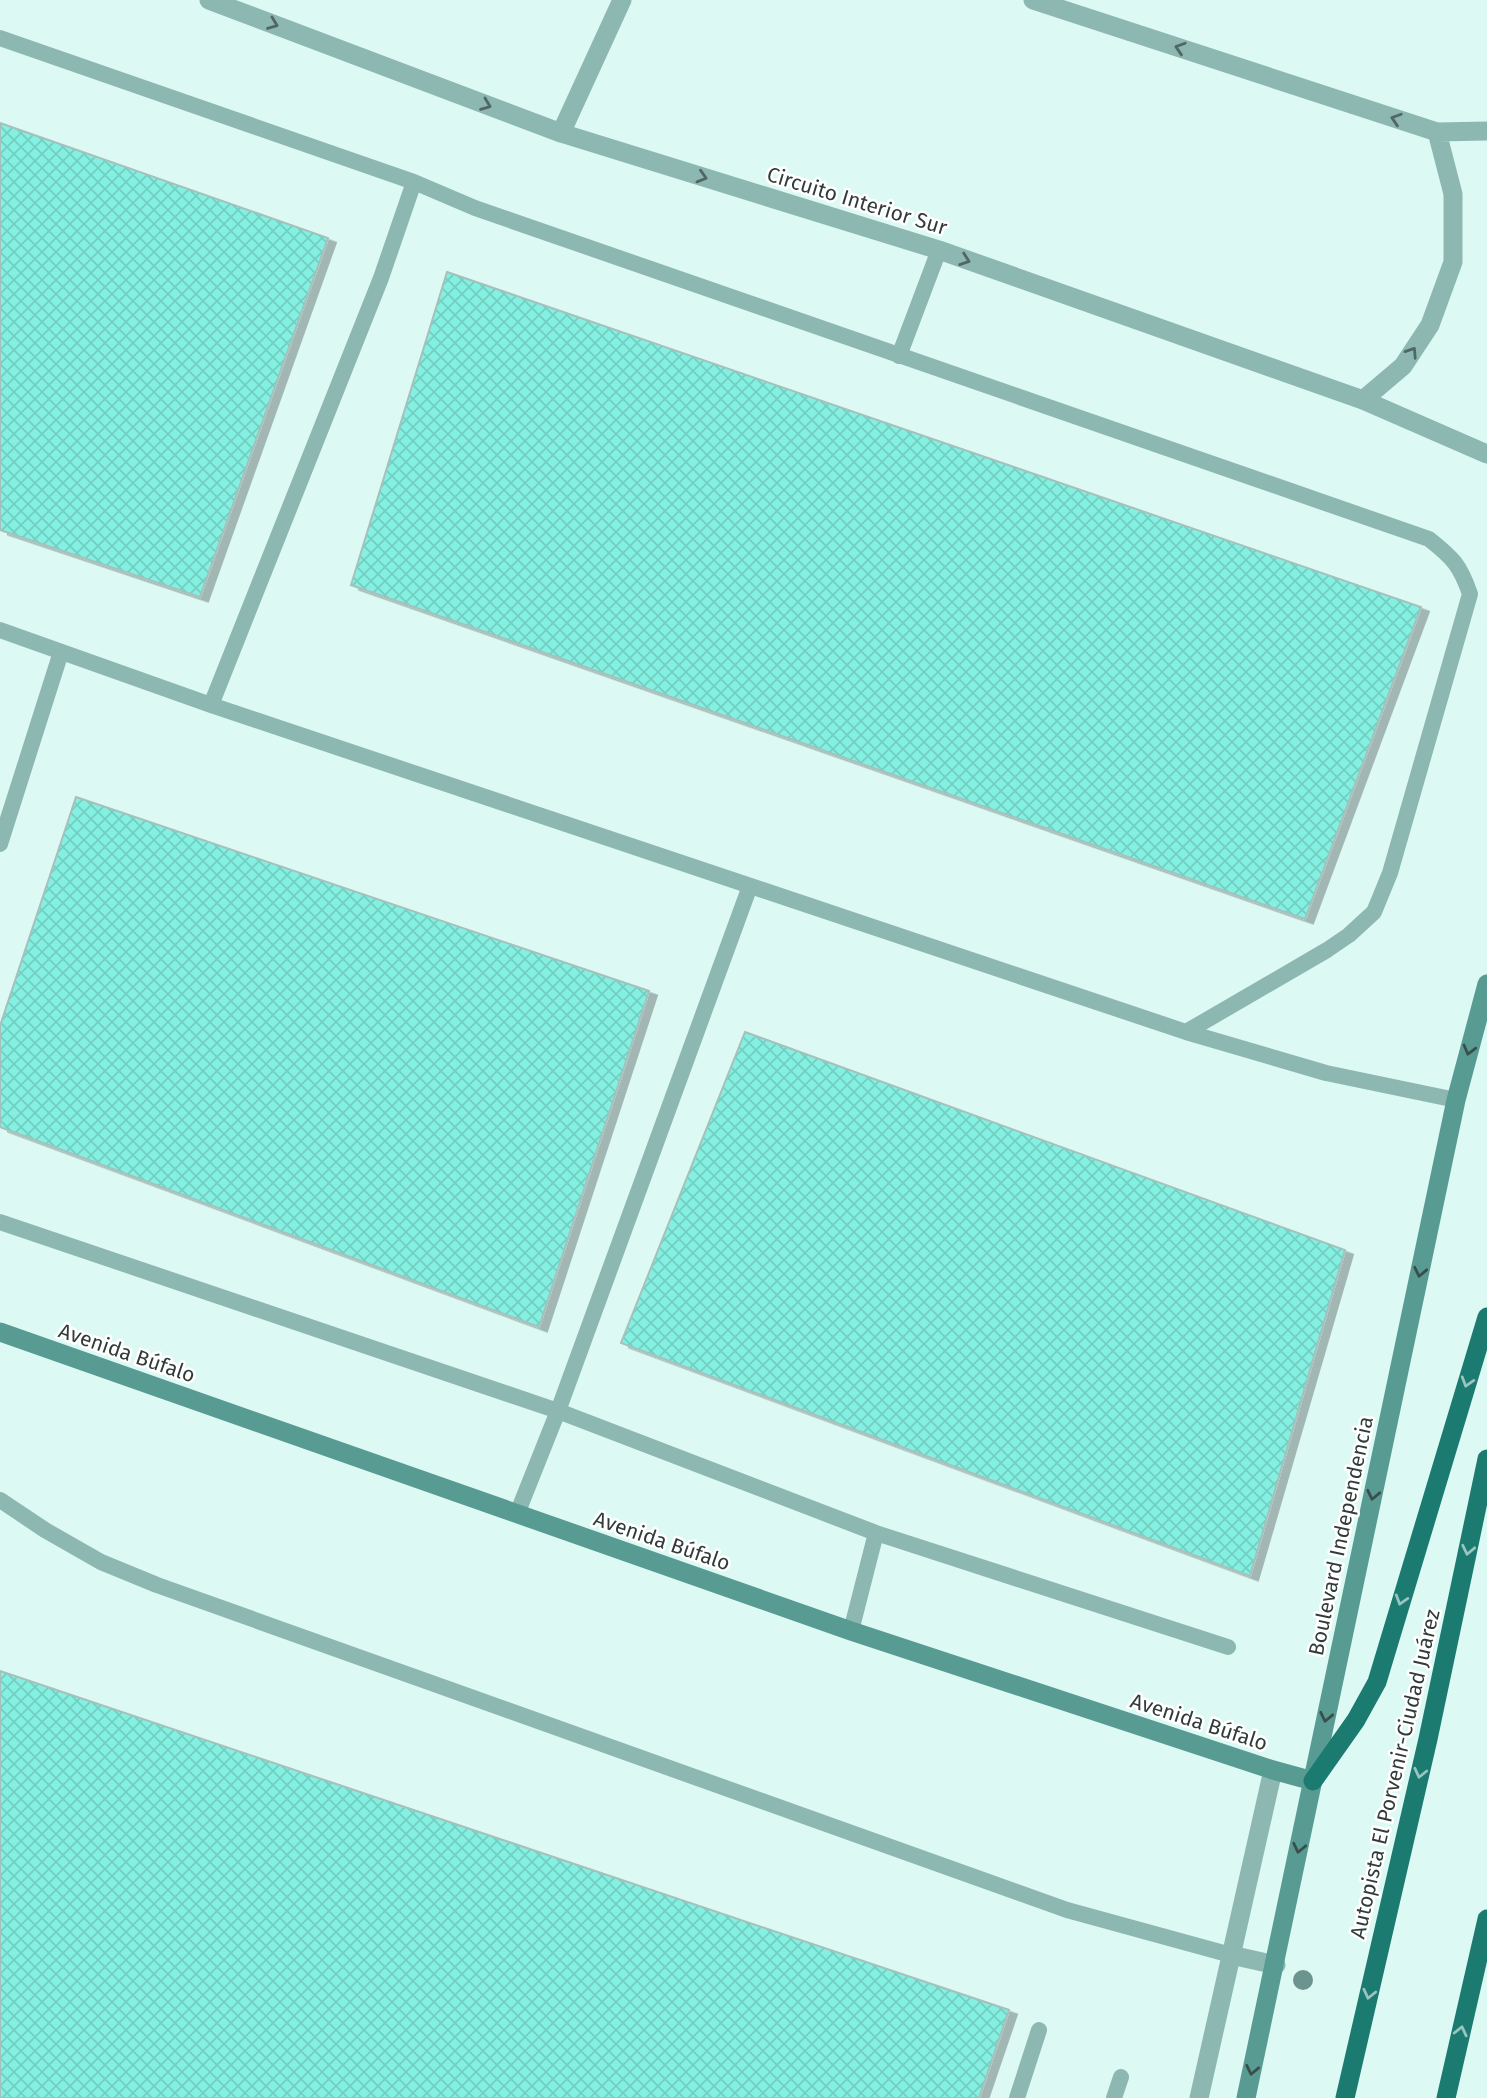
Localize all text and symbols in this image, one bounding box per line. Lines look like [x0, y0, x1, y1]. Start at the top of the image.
one-way arrow [267, 16, 279, 30]
one-way arrow [1175, 42, 1187, 56]
one-way arrow [479, 96, 491, 110]
one-way arrow [1391, 113, 1403, 127]
street label: Circuito Interior Sur [764, 161, 950, 241]
one-way arrow [695, 168, 707, 183]
one-way arrow [959, 252, 971, 266]
one-way arrow [1403, 347, 1416, 360]
one-way arrow [1463, 1044, 1478, 1056]
one-way arrow [1413, 1266, 1428, 1278]
street label: Avenida Búfalo [55, 1317, 199, 1389]
one-way arrow [1461, 1376, 1475, 1388]
street label: Boulevard Independencia [1303, 1414, 1379, 1658]
one-way arrow [1367, 1489, 1382, 1501]
street label: Avenida Búfalo [590, 1505, 734, 1577]
one-way arrow [1461, 1544, 1476, 1556]
one-way arrow [1394, 1594, 1409, 1606]
street label: Autopista El Porvenir-Ciudad Juárez [1344, 1607, 1446, 1941]
street label: Avenida Búfalo [1127, 1688, 1271, 1756]
one-way arrow [1320, 1711, 1335, 1723]
one-way arrow [1414, 1767, 1429, 1779]
one-way arrow [1293, 1842, 1308, 1854]
one-way arrow [1363, 1988, 1377, 2000]
one-way arrow [1453, 2026, 1468, 2038]
one-way arrow [1246, 2064, 1261, 2076]

